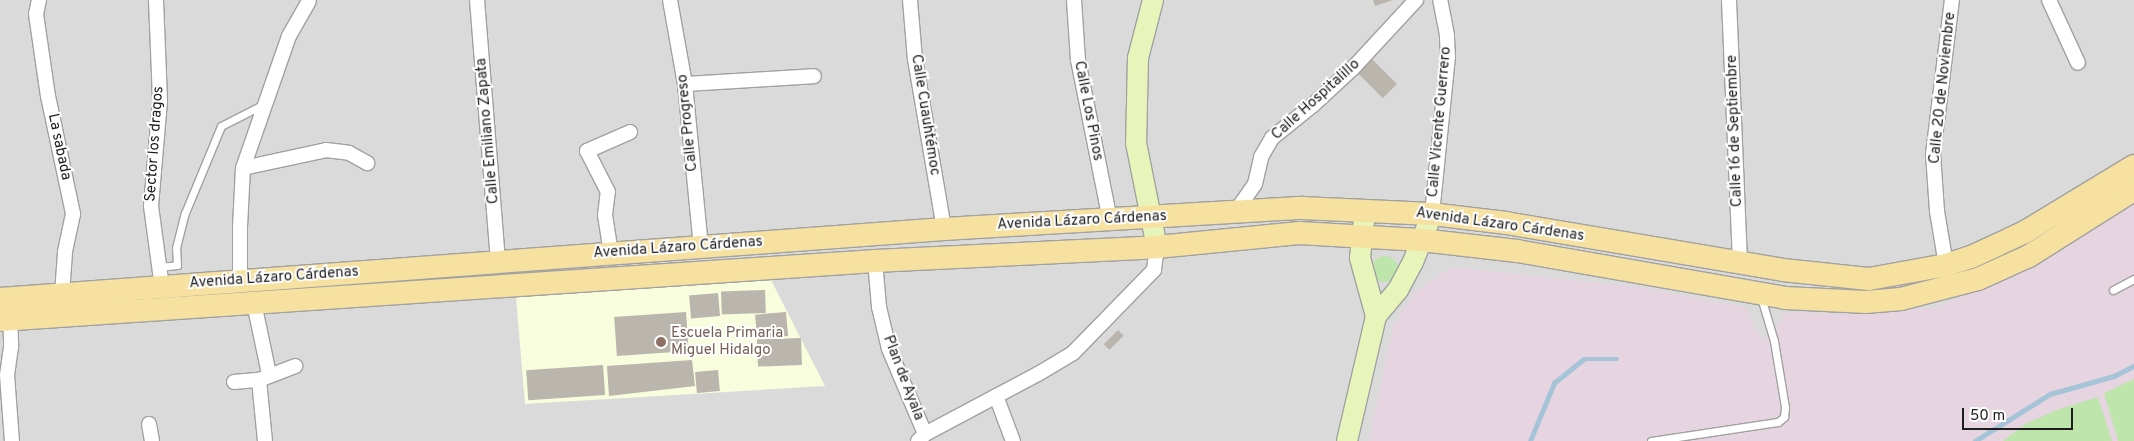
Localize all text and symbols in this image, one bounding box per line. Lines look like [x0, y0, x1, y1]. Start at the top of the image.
street label: Calle 20 de Noviembre [1926, 11, 1960, 165]
street label: Calle Vicente Guerrero [1424, 46, 1456, 198]
street label: Calle Cuauhtémoc [907, 53, 943, 177]
street label: Calle 16 de Septiembre [1723, 55, 1747, 207]
street label: Calle Hospitalillo [1268, 56, 1364, 144]
street label: Calle Emiliano Zapata [473, 57, 503, 205]
street label: Calle Los Pinos [1069, 60, 1107, 162]
street label: Calle Progreso [674, 73, 702, 173]
street label: Sector los dragos [142, 86, 168, 202]
street label: La sabada [43, 112, 75, 182]
street label: Avenida Lázaro Cárdenas [1415, 204, 1585, 246]
street label: Avenida Lázaro Cárdenas [997, 208, 1167, 234]
street label: Avenida Lázaro Cárdenas [593, 233, 763, 263]
street label: Avenida Lázaro Cárdenas [189, 263, 359, 293]
place label: Escuela Primaria Miguel Hidalgo [671, 324, 783, 359]
street label: Plan de Ayala [878, 333, 928, 423]
marker: Escuela Primaria Miguel Hidalgo [655, 336, 667, 348]
scale bar [1964, 398, 2075, 430]
text: 50 m [1970, 407, 2005, 426]

